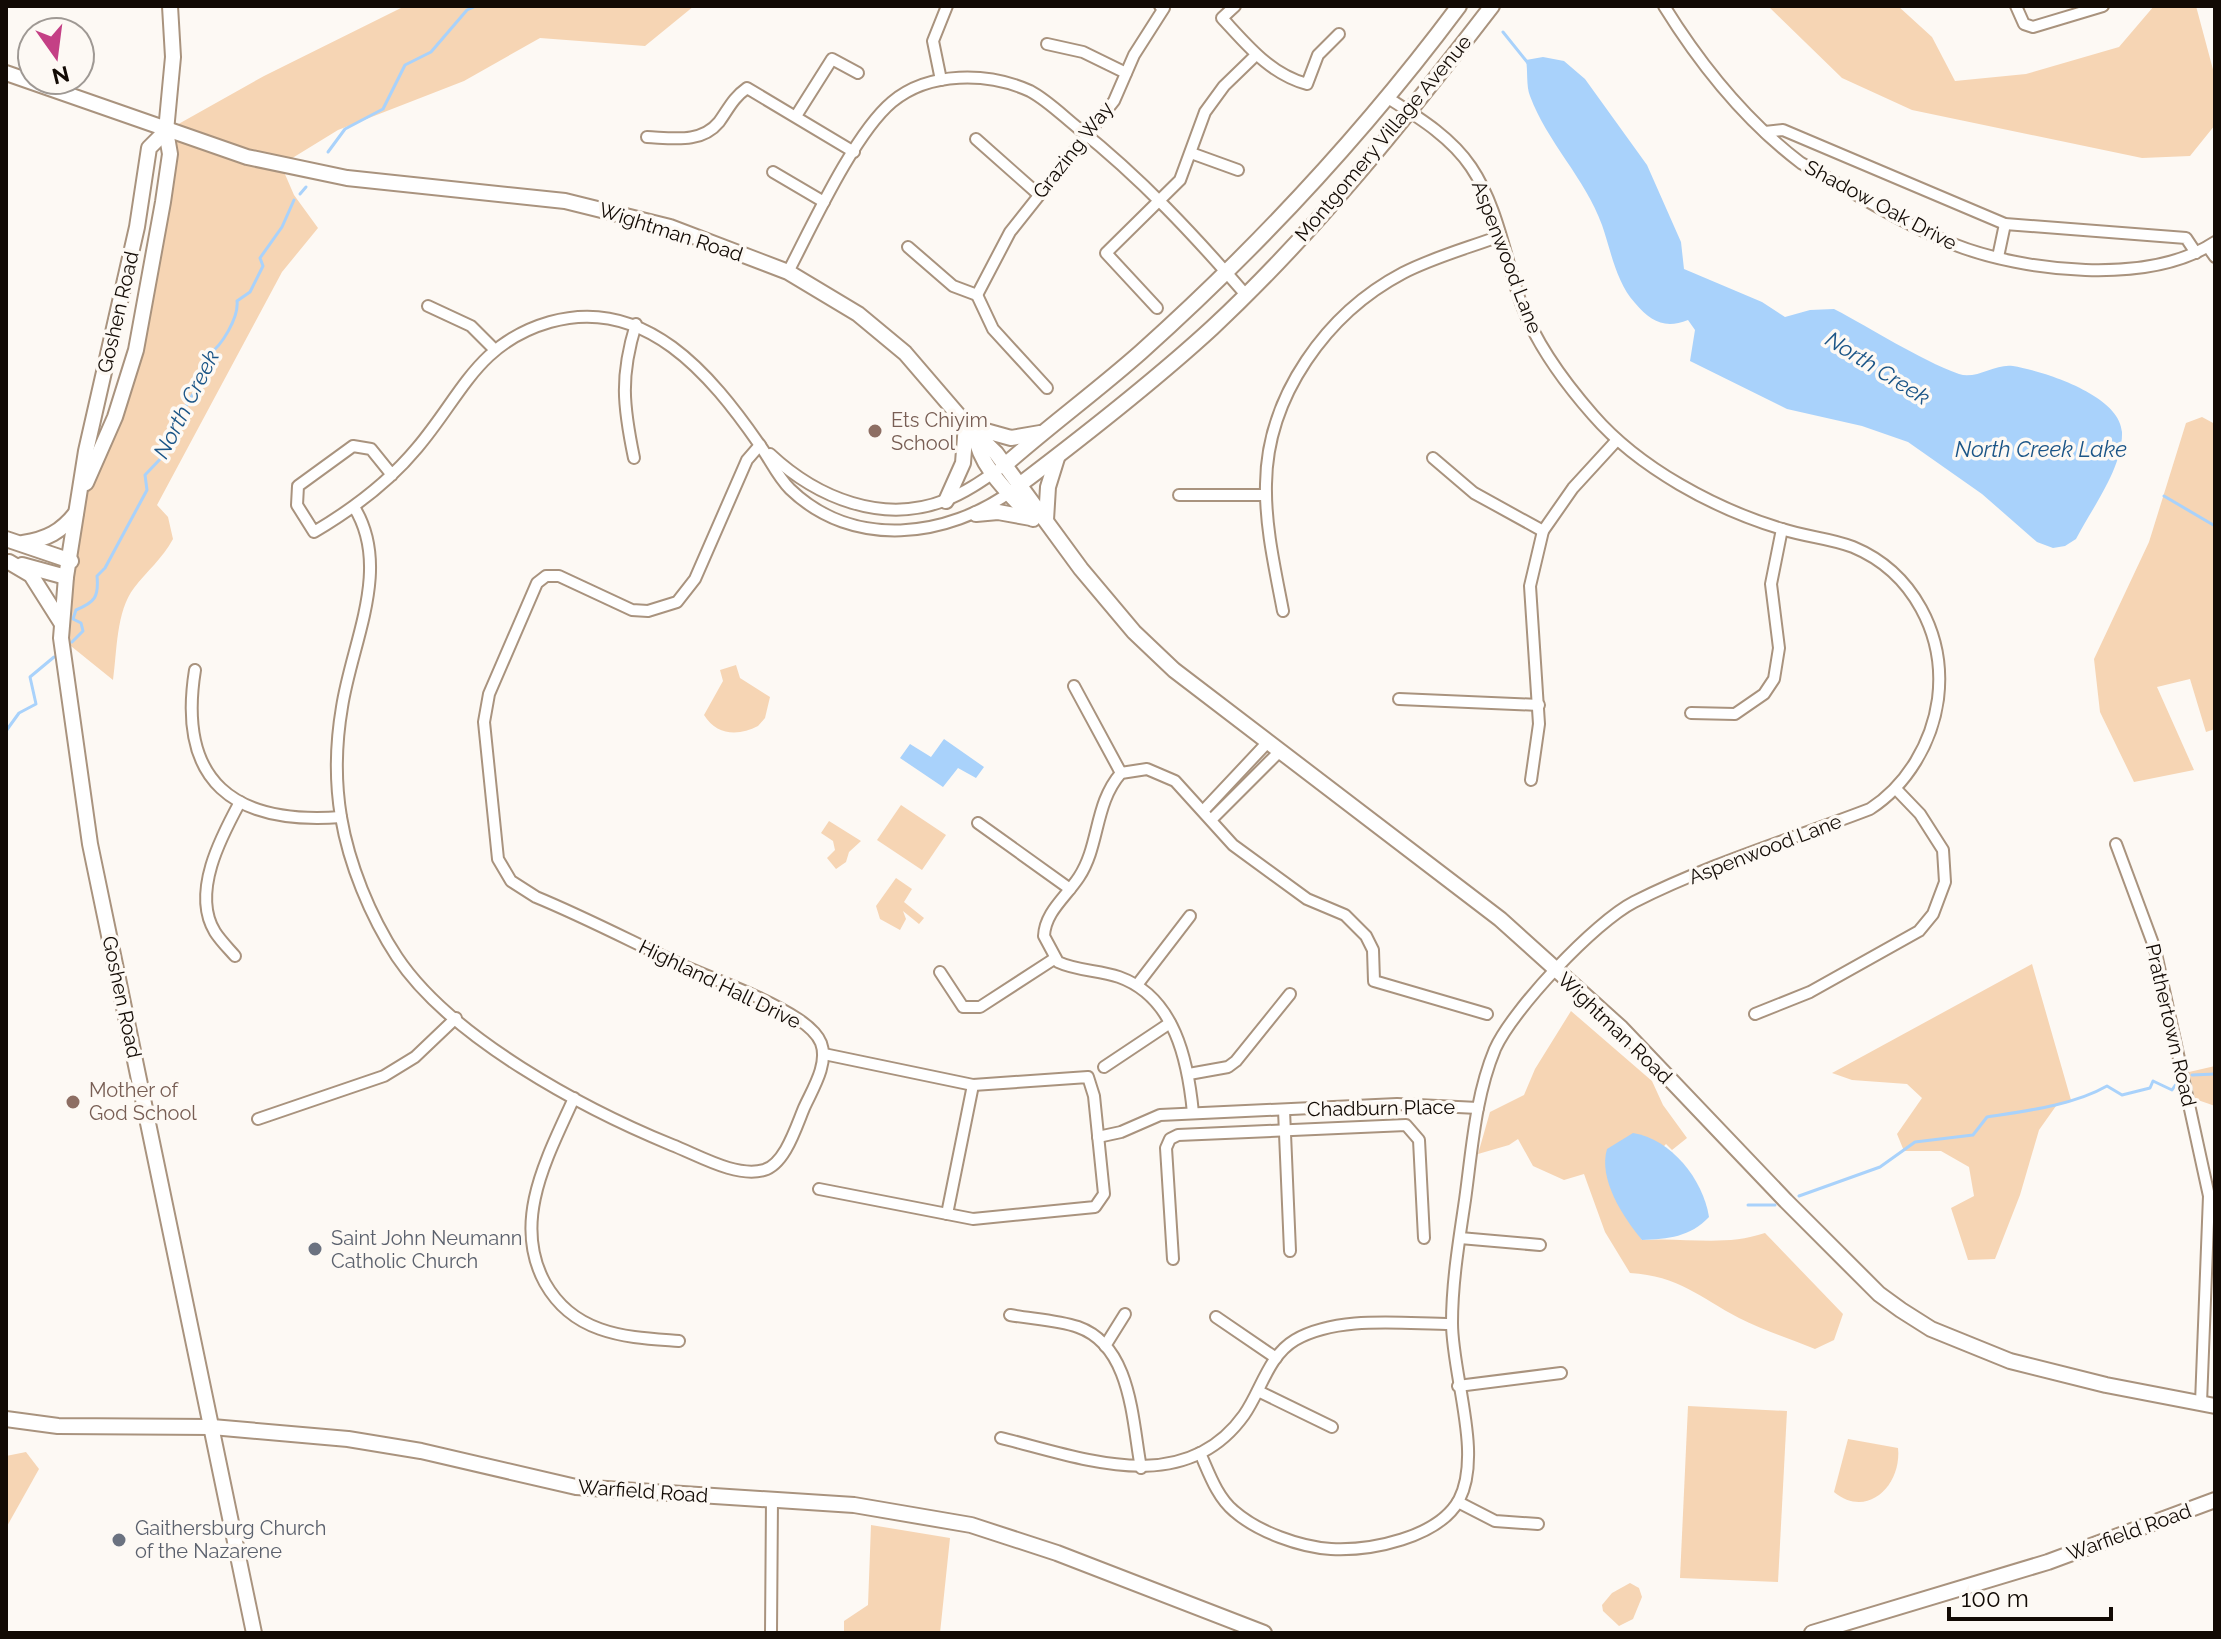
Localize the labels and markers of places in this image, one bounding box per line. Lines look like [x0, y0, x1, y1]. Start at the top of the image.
place label: Ets Chiyim School [891, 408, 988, 455]
marker: Ets Chiyim School [866, 422, 884, 440]
place label: Mother of God School [89, 1078, 197, 1125]
marker: Mother of God School [64, 1093, 82, 1111]
place label: Saint John Neumann Catholic Church [331, 1226, 522, 1273]
marker: Saint John Neumann Catholic Church [306, 1240, 324, 1258]
place label: Gaithersburg Church of the Nazarene [135, 1516, 326, 1563]
marker: Gaithersburg Church of the Nazarene [110, 1531, 128, 1549]

